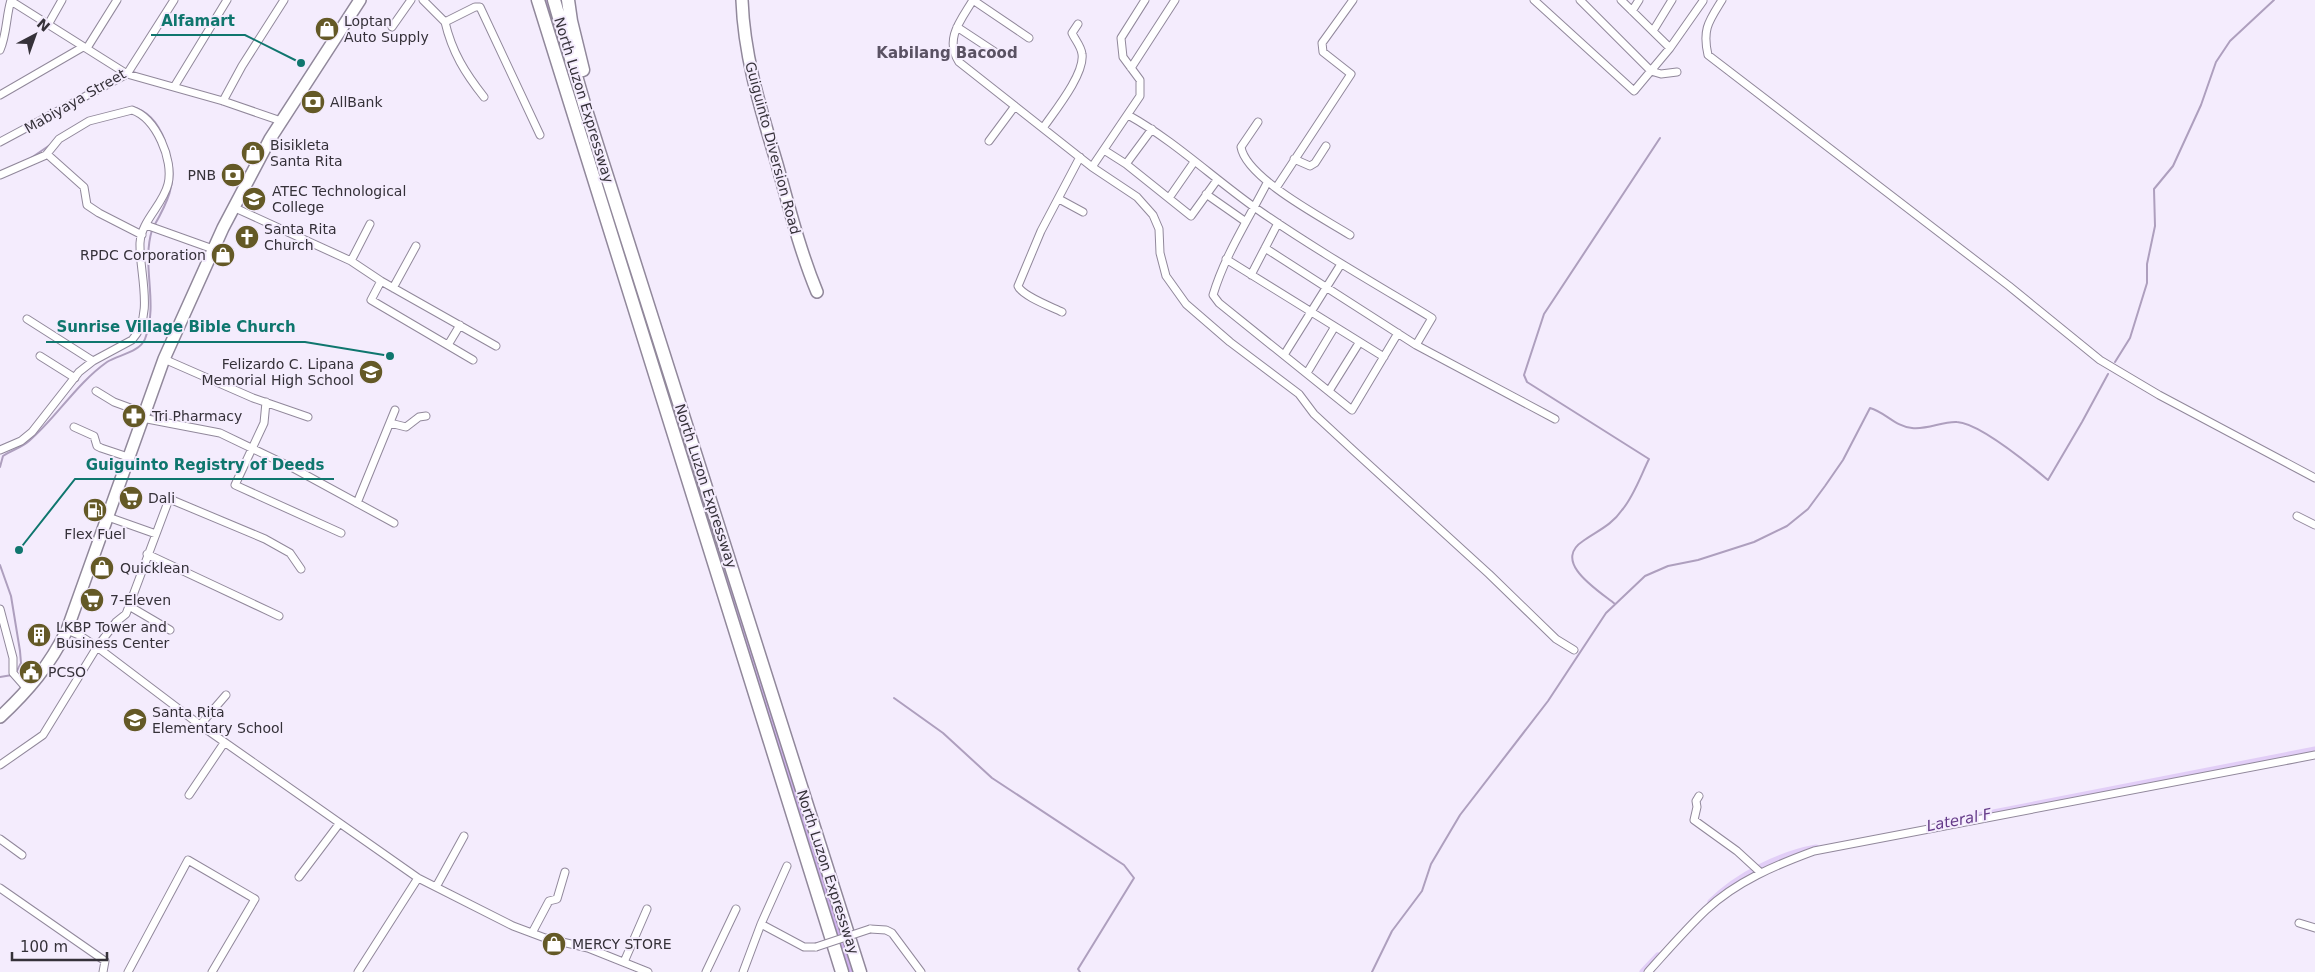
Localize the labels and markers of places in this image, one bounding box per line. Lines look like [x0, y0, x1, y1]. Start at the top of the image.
callout: Alfamart [151, 5, 245, 35]
place label: Loptan Auto Supply [344, 13, 429, 45]
shop icon: Loptan Auto Supply [314, 16, 340, 42]
bank icon: AllBank [300, 89, 326, 115]
place label: AllBank [330, 94, 383, 110]
place label: Bisikleta Santa Rita [270, 137, 343, 169]
shop icon: Bisikleta Santa Rita [240, 140, 266, 166]
bank icon: PNB [220, 162, 246, 188]
place label: PNB [187, 167, 216, 183]
place label: ATEC Technological College [272, 183, 406, 215]
school or university icon: ATEC Technological College [241, 186, 267, 212]
place label: Santa Rita Church [264, 221, 337, 253]
church icon: Santa Rita Church [234, 224, 260, 250]
shop icon: RPDC Corporation [210, 242, 236, 268]
place label: RPDC Corporation [80, 247, 206, 263]
callout: Sunrise Village Bible Church [46, 312, 305, 342]
place label: Felizardo C. Lipana Memorial High School [201, 356, 354, 388]
school or university icon: Felizardo C. Lipana Memorial High School [358, 359, 384, 385]
pharmacy icon: Tri Pharmacy [121, 403, 147, 429]
place label: Tri Pharmacy [151, 408, 242, 424]
callout: Guiguinto Registry of Deeds [75, 449, 334, 479]
supermarket icon: Dali [118, 485, 144, 511]
place label: Dali [148, 490, 175, 506]
fuel station icon: Flex Fuel [82, 497, 108, 523]
place label: Flex Fuel [64, 526, 126, 542]
shop icon: Quicklean [89, 555, 115, 581]
place label: Quicklean [120, 560, 190, 576]
supermarket icon: 7-Eleven [79, 587, 105, 613]
place label: 7-Eleven [110, 592, 171, 608]
place label: LKBP Tower and Business Center [56, 619, 170, 651]
building icon: LKBP Tower and Business Center [26, 622, 52, 648]
public building icon: PCSO [18, 659, 44, 685]
place label: PCSO [48, 664, 86, 680]
place label: Santa Rita Elementary School [152, 704, 284, 736]
school or university icon: Santa Rita Elementary School [122, 707, 148, 733]
shop icon: MERCY STORE [541, 931, 567, 957]
place label: MERCY STORE [572, 936, 672, 952]

